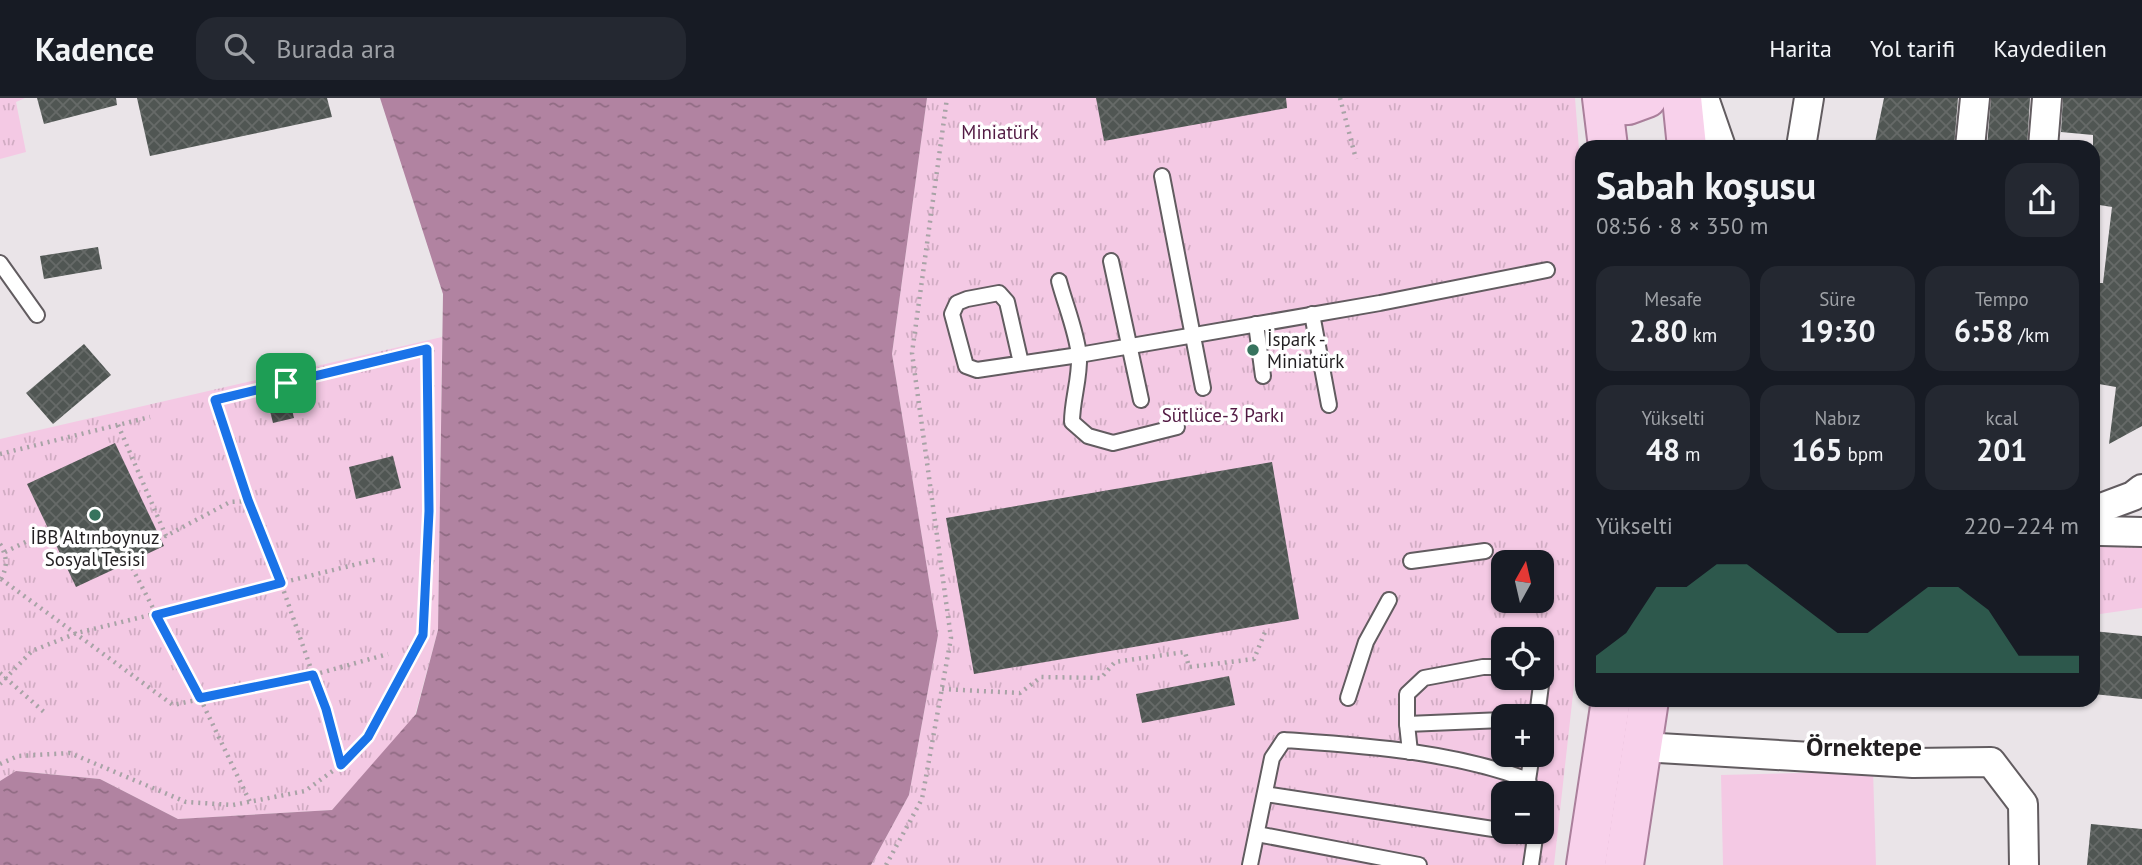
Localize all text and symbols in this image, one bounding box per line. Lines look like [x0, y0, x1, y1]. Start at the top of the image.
search box [196, 17, 686, 80]
text: Kadence [35, 27, 154, 70]
icon: search [220, 29, 258, 67]
text: Burada ara [276, 32, 396, 65]
text: Harita [1769, 33, 1832, 64]
text: Yol tarifi [1870, 33, 1955, 64]
text: Kaydedilen [1993, 33, 2107, 64]
park label: Miniatürk [961, 120, 1039, 144]
text: Sabah koşusu [1596, 160, 1816, 209]
button: share [2005, 163, 2079, 237]
text: 08:56 · 8 × 350 m [1596, 211, 1768, 240]
text: Mesafe [1644, 287, 1702, 311]
text: Süre [1819, 287, 1856, 311]
text: Tempo [1975, 287, 2029, 311]
text: 2.80 [1629, 311, 1688, 350]
text: 19:30 [1799, 311, 1876, 350]
text: 6:58 [1954, 311, 2013, 350]
text: km [1688, 323, 1717, 347]
text: /km [2013, 323, 2050, 347]
place label: İspark - Miniatürk [1267, 327, 1344, 373]
marker: İspark - Miniatürk [1245, 342, 1261, 358]
pin [256, 353, 316, 413]
icon: arrive [267, 364, 305, 402]
park label: Sütlüce-3 Parkı [1162, 403, 1284, 427]
text: Yükselti [1641, 406, 1705, 430]
text: Nabız [1814, 406, 1861, 430]
text: kcal [1986, 406, 2018, 430]
text: 48 [1646, 430, 1680, 469]
text: 165 [1791, 430, 1842, 469]
text: 201 [1976, 430, 2027, 469]
text: m [1680, 442, 1700, 466]
text: bpm [1842, 442, 1884, 466]
marker: İBB Altınboynuz Sosyal Tesisi [87, 507, 103, 523]
text: Yükselti [1596, 511, 1673, 540]
text: 220–224 m [1964, 511, 2079, 540]
place label: İBB Altınboynuz Sosyal Tesisi [31, 525, 159, 571]
north arrow [1491, 550, 1554, 612]
map controls [1491, 550, 1554, 844]
button: locate [1491, 627, 1554, 690]
button: + [1491, 704, 1554, 767]
district label: Örnektepe [1806, 730, 1922, 763]
button: − [1491, 781, 1554, 844]

